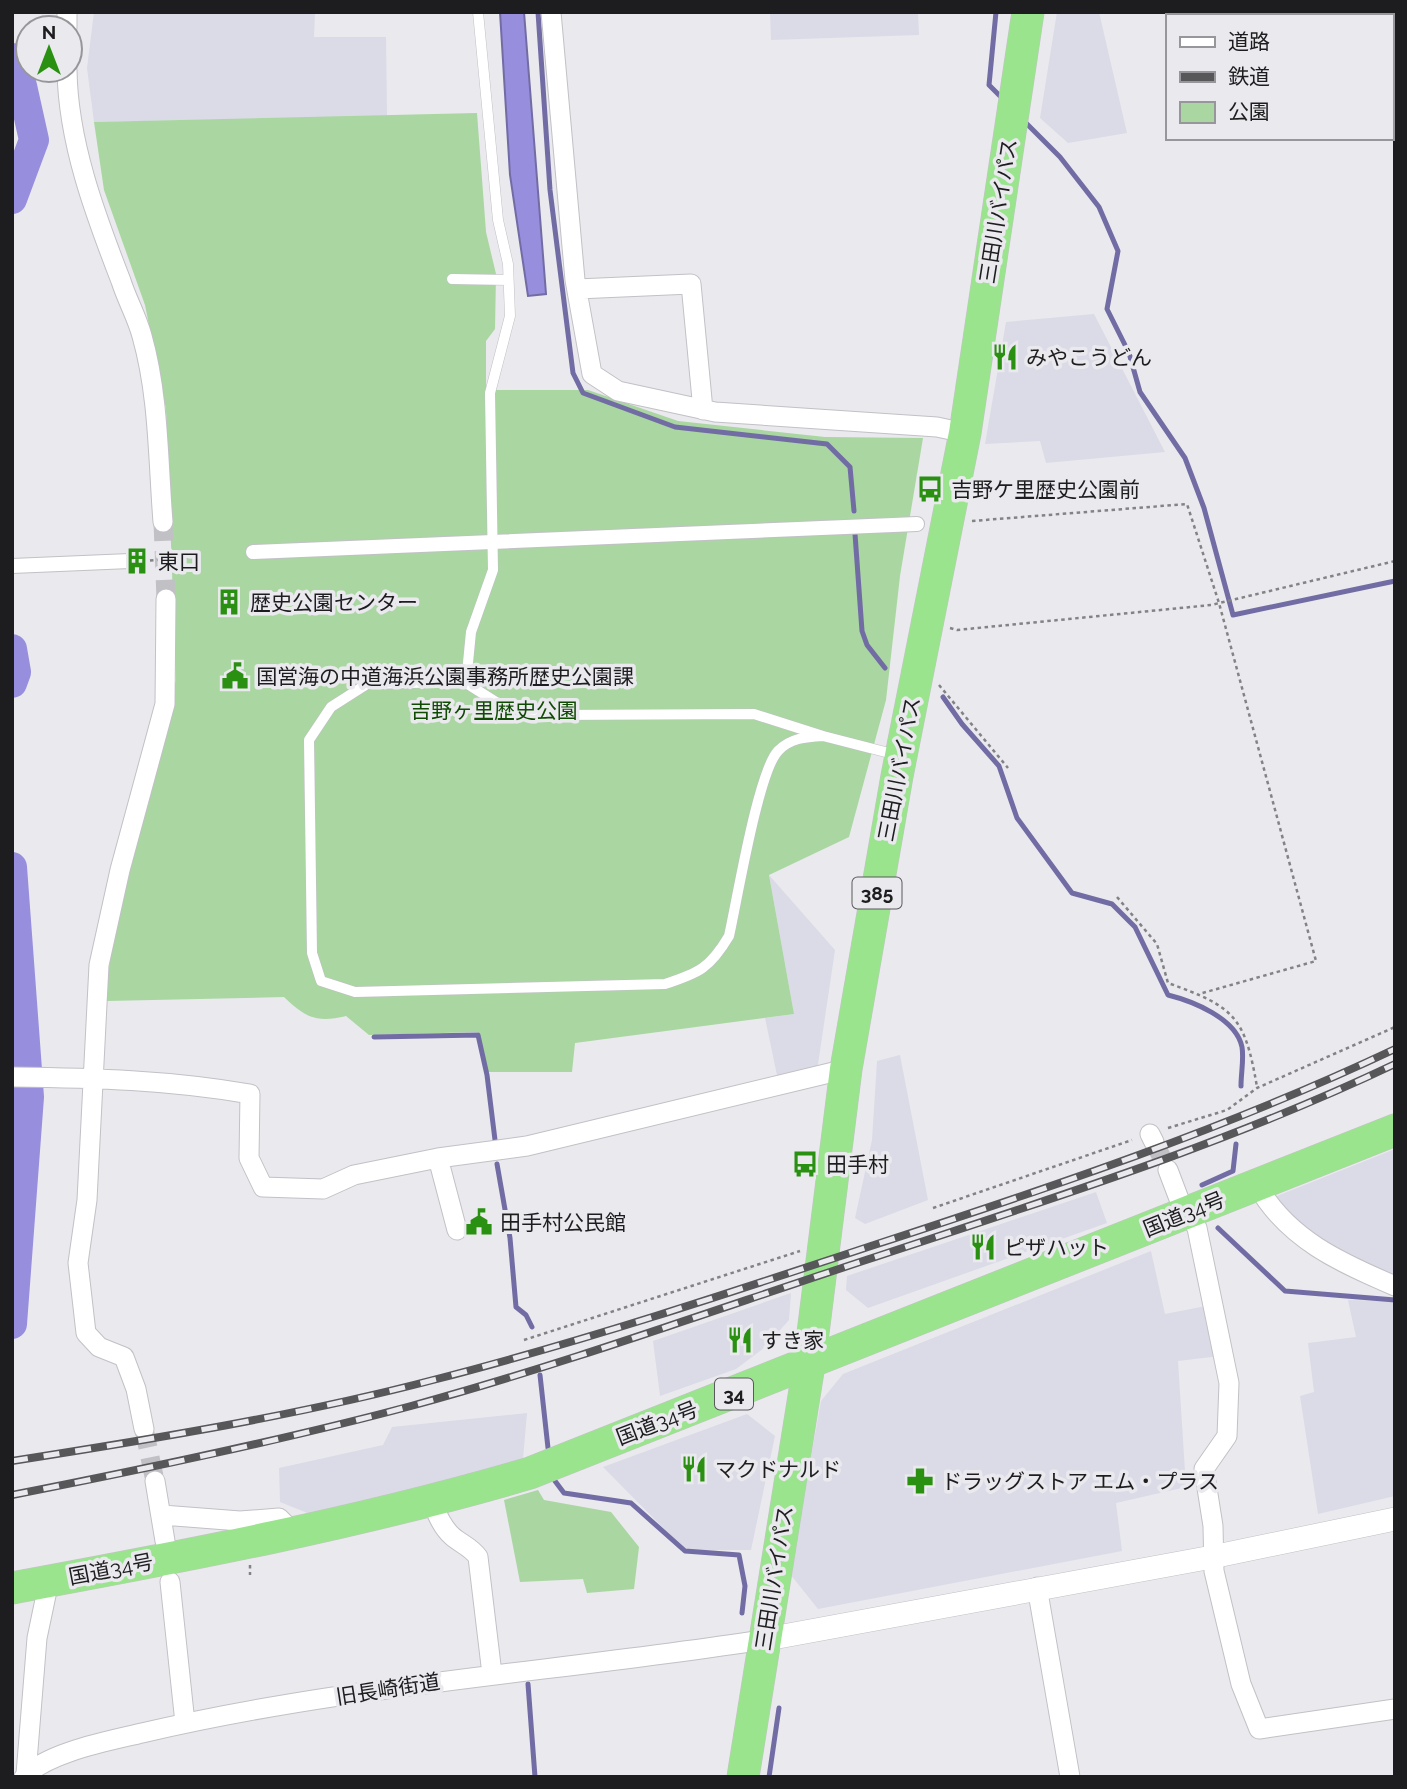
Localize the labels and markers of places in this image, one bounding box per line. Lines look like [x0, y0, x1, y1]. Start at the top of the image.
restaurant icon: みやこうどん [990, 342, 1020, 372]
place label: みやこうどん [1026, 345, 1152, 370]
bus stop icon: 吉野ケ里歴史公園前 [915, 474, 945, 504]
place label: 吉野ケ里歴史公園前 [951, 477, 1140, 502]
building icon: 東口 [122, 546, 152, 576]
place label: 東口 [158, 549, 200, 574]
building icon: 歴史公園センター [214, 587, 244, 617]
place label: 歴史公園センター [250, 590, 418, 615]
public building icon: 国営海の中道海浜公園事務所歴史公園課 [220, 661, 250, 691]
place label: 国営海の中道海浜公園事務所歴史公園課 [256, 664, 634, 689]
bus stop icon: 田手村 [790, 1149, 820, 1179]
place label: 田手村 [826, 1152, 889, 1177]
public building icon: 田手村公民館 [464, 1207, 494, 1237]
place label: 田手村公民館 [500, 1210, 626, 1235]
restaurant icon: ピザハット [968, 1232, 998, 1262]
place label: ピザハット [1004, 1235, 1109, 1260]
restaurant icon: すき家 [725, 1325, 755, 1355]
place label: すき家 [761, 1328, 824, 1353]
restaurant icon: マクドナルド [679, 1454, 709, 1484]
place label: マクドナルド [715, 1457, 841, 1482]
pharmacy icon: ドラッグストア エム・プラス [905, 1466, 935, 1496]
place label: ドラッグストア エム・プラス [941, 1469, 1219, 1494]

